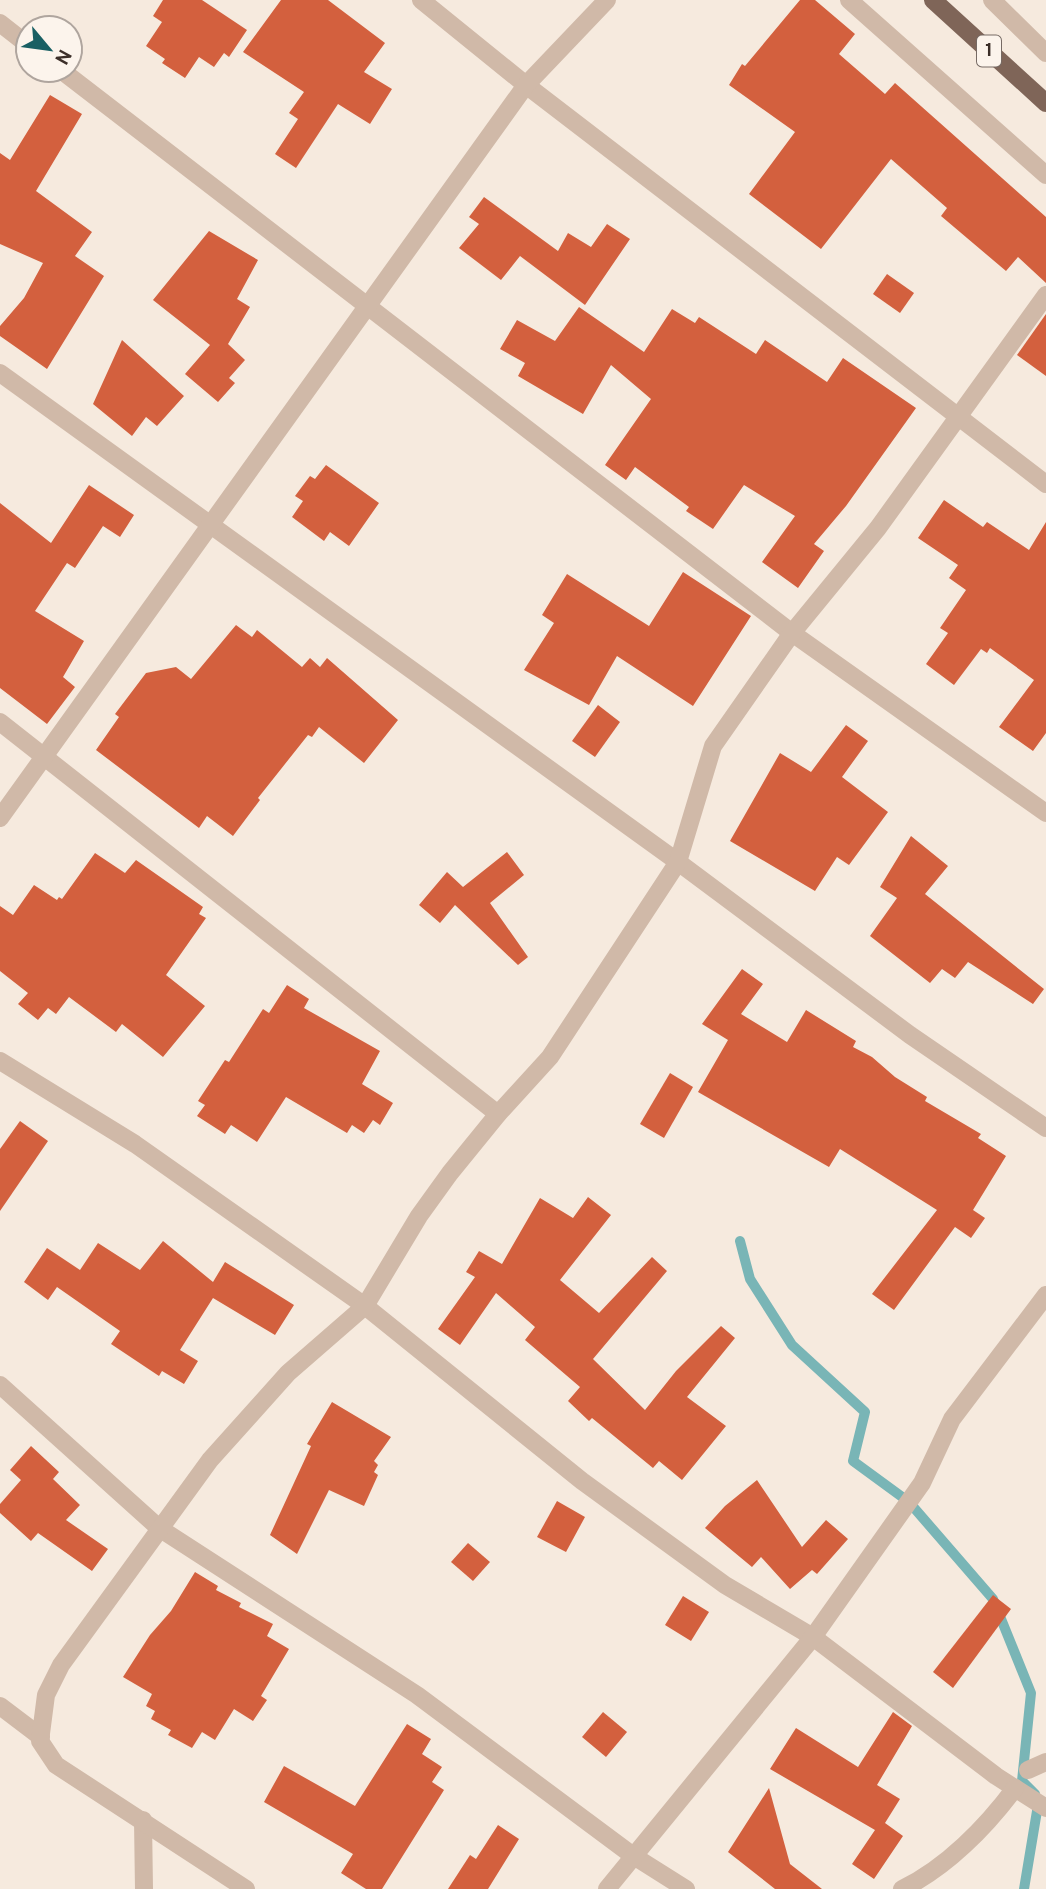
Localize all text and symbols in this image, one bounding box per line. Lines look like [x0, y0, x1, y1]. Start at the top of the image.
north arrow [14, 14, 84, 84]
road number: 1 [977, 36, 1001, 66]
text: N [48, 44, 76, 68]

